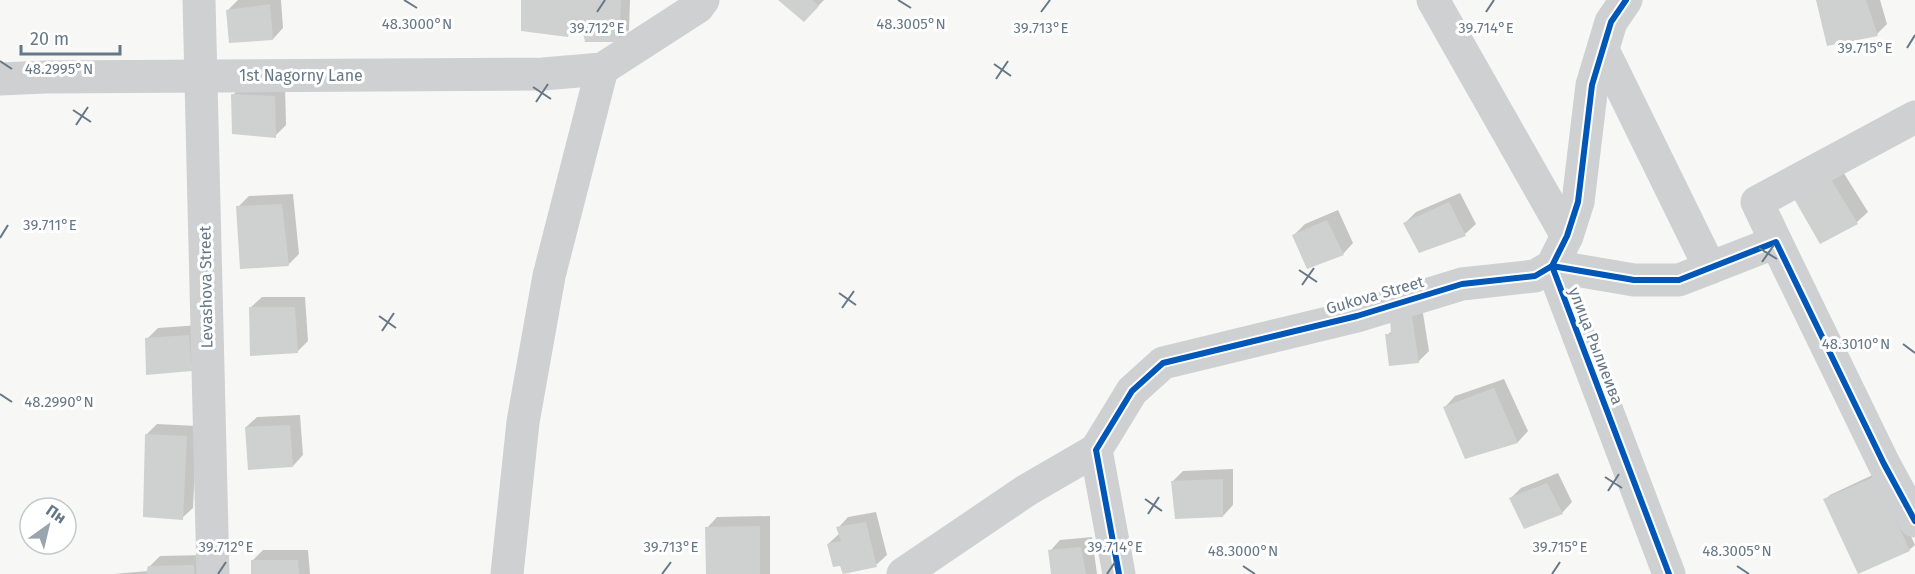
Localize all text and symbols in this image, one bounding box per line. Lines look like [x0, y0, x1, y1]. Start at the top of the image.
text: 48.3000°N [382, 15, 452, 33]
text: 48.3005°N [876, 15, 946, 33]
scale bar [21, 18, 120, 56]
text: 39.712°E [570, 19, 624, 37]
text: 39.713°E [1013, 19, 1069, 37]
text: 39.714°E [1458, 19, 1514, 37]
text: 20 m [30, 28, 69, 50]
text: 39.715°E [1838, 39, 1892, 57]
text: 48.2995°N [25, 60, 93, 78]
street label: 1st Nagorny Lane [239, 66, 363, 85]
text: 39.711°E [23, 216, 77, 234]
street label: Levashova Street [195, 225, 217, 348]
street label: Gukova Street [1324, 272, 1426, 318]
street label: улица Рылиеива [1565, 285, 1627, 407]
text: 48.3010°N [1822, 335, 1890, 353]
text: 48.2990°N [24, 393, 94, 411]
north arrow [18, 496, 78, 556]
text: Пн [42, 501, 70, 527]
text: 39.712°E [199, 538, 253, 556]
text: 39.713°E [643, 538, 699, 556]
text: 39.714°E [1087, 538, 1143, 556]
text: 39.715°E [1533, 538, 1587, 556]
text: 48.3000°N [1208, 542, 1278, 560]
text: 48.3005°N [1702, 542, 1772, 560]

